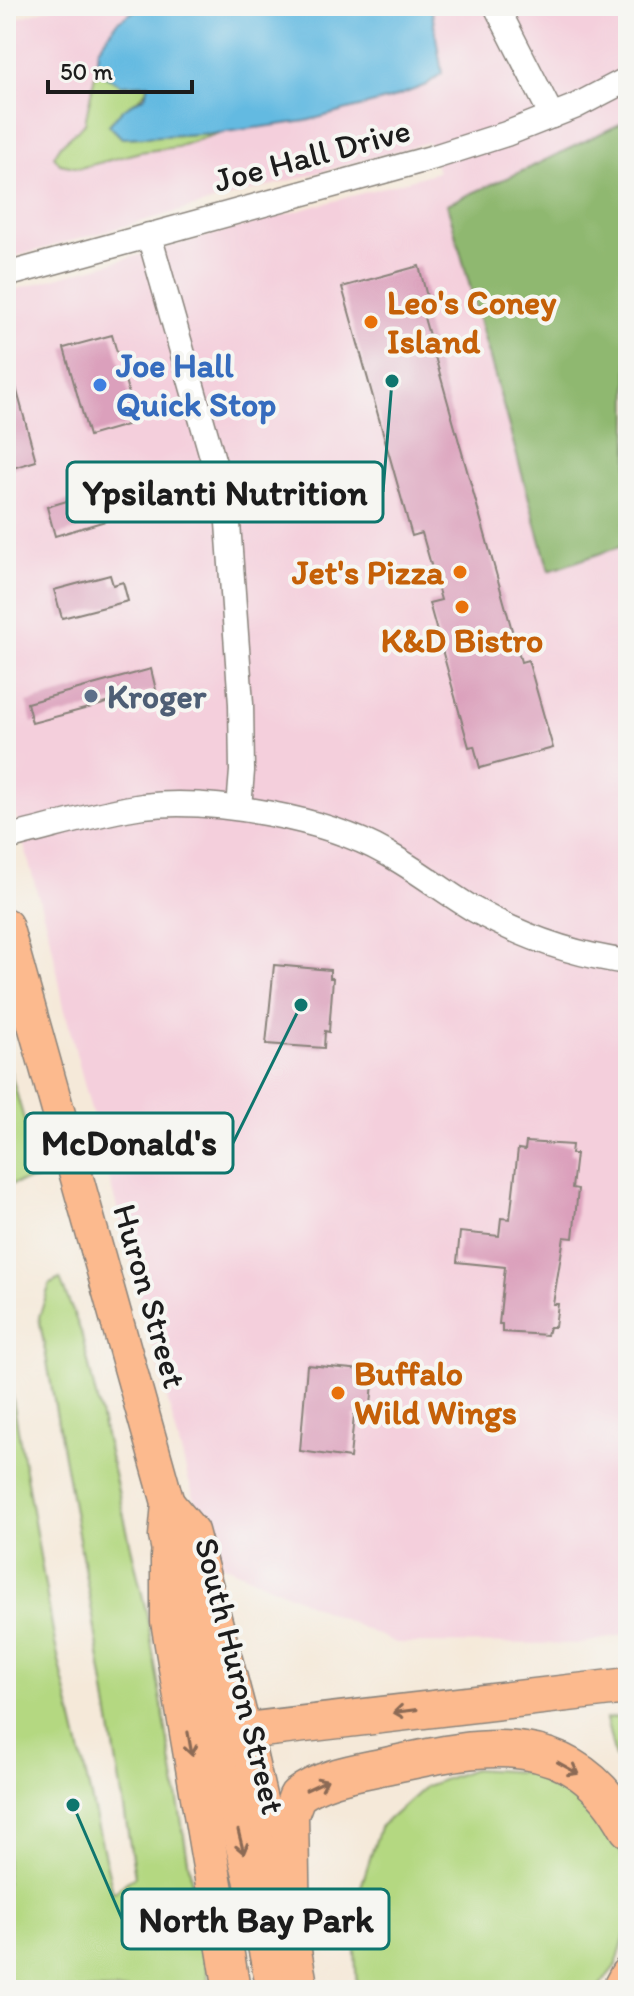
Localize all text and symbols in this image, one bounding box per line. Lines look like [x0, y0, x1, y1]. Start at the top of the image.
scale bar [48, 44, 192, 94]
text: 50 m [60, 57, 113, 86]
street label: Joe Hall Drive [209, 109, 415, 201]
place label: Leo's Coney Island [387, 282, 557, 362]
marker: Leo's Coney Island [362, 313, 380, 331]
place label: Joe Hall Quick Stop [115, 345, 276, 425]
marker: Joe Hall Quick Stop [91, 376, 109, 394]
callout: Ypsilanti Nutrition [67, 462, 383, 522]
text: Ypsilanti Nutrition [82, 471, 368, 514]
place label: Jet's Pizza [291, 552, 444, 593]
marker: Jet's Pizza [451, 563, 469, 581]
marker: K&D Bistro [453, 598, 471, 616]
place label: K&D Bistro [381, 620, 543, 661]
place label: Kroger [107, 676, 207, 717]
marker: Kroger [82, 687, 100, 705]
callout: McDonald's [25, 1113, 233, 1173]
text: McDonald's [41, 1121, 217, 1164]
street label: Huron Street [104, 1199, 196, 1393]
place label: Buffalo Wild Wings [354, 1353, 517, 1433]
marker: Buffalo Wild Wings [329, 1384, 347, 1402]
street label: South Huron Street [186, 1533, 294, 1819]
one-way arrow [392, 1704, 419, 1719]
one-way arrow [183, 1731, 198, 1756]
one-way arrow [556, 1760, 579, 1776]
one-way arrow [305, 1777, 329, 1792]
one-way arrow [235, 1829, 250, 1854]
callout: North Bay Park [122, 1889, 389, 1949]
text: North Bay Park [138, 1898, 374, 1941]

